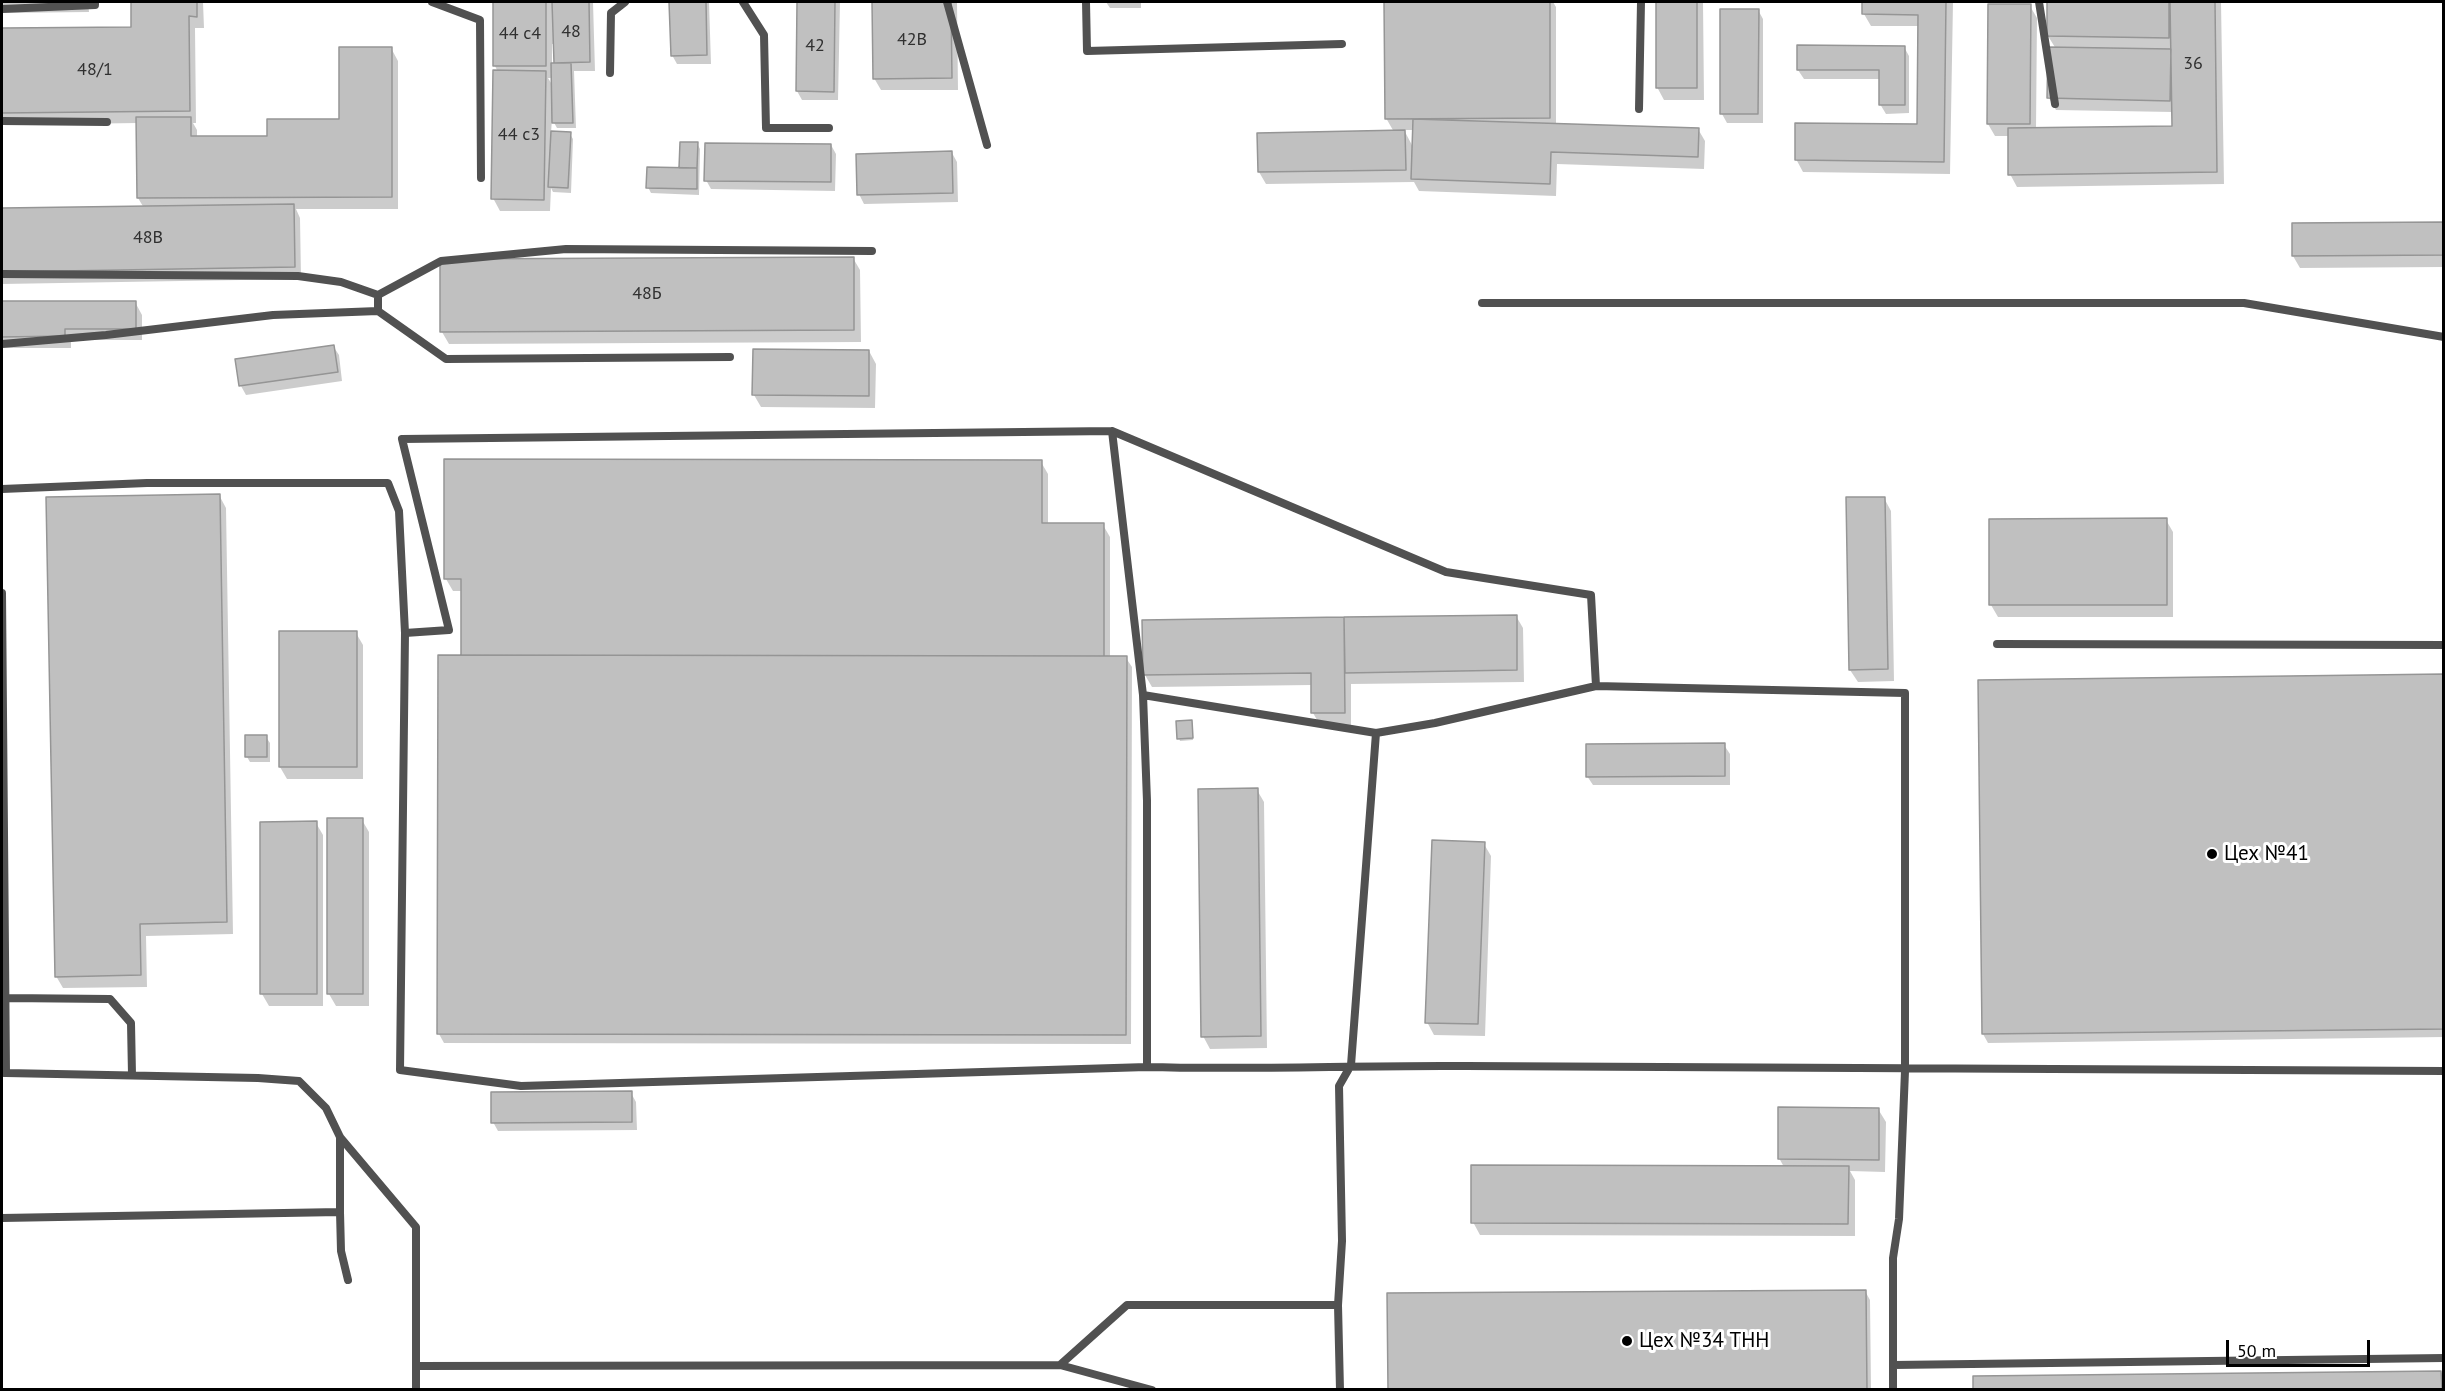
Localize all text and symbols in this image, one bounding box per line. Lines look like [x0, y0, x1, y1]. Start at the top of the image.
house number: 48 [561, 21, 581, 43]
house number: 44 с4 [499, 23, 541, 45]
house number: 42В [897, 29, 927, 51]
house number: 42 [805, 35, 825, 57]
house number: 36 [2183, 53, 2203, 75]
house number: 48/1 [77, 59, 113, 81]
house number: 44 с3 [498, 124, 540, 146]
house number: 48В [133, 227, 163, 249]
house number: 48Б [632, 283, 662, 305]
place label: Цех №41 [2224, 841, 2309, 867]
marker: Цех №41 [2205, 847, 2219, 861]
place label: Цех №34 ТНН [1639, 1328, 1769, 1354]
scale bar [2229, 1328, 2373, 1366]
marker: Цех №34 ТНН [1620, 1334, 1634, 1348]
text: 50 m [2237, 1339, 2276, 1362]

